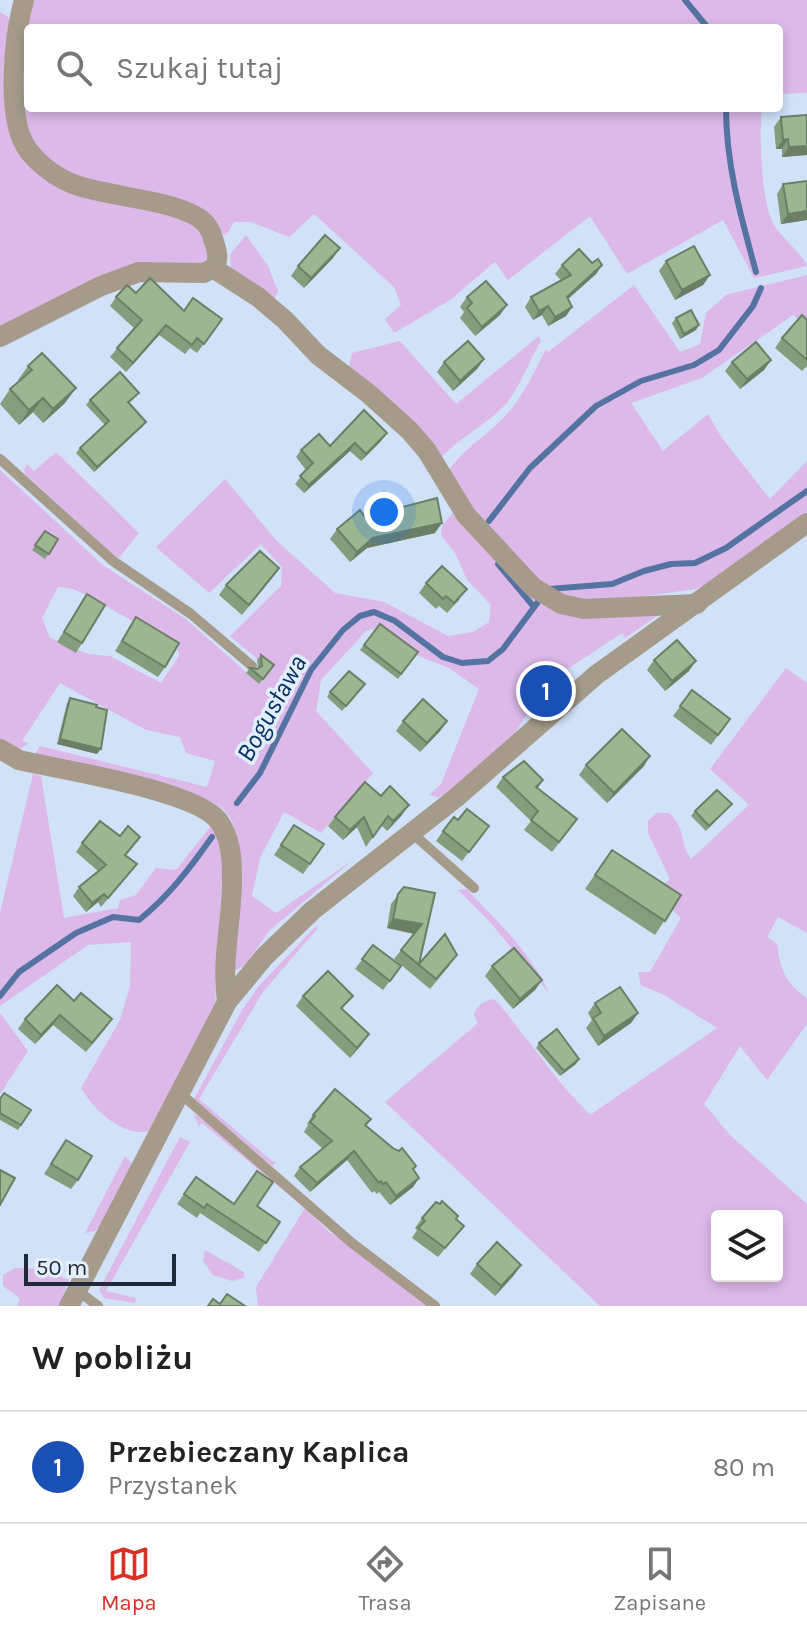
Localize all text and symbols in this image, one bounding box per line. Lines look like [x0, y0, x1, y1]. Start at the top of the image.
search box [24, 24, 783, 112]
icon: search [52, 46, 96, 90]
text: Szukaj tutaj [116, 50, 283, 86]
your location [364, 492, 404, 532]
water label: Bogusława [230, 650, 313, 767]
pin: 1 [520, 661, 572, 721]
map controls [711, 1210, 783, 1282]
button: layers [711, 1210, 783, 1282]
scale bar [24, 1250, 176, 1286]
text: 50 m [36, 1255, 87, 1281]
text: W pobliżu [32, 1338, 193, 1378]
text: Przebieczany Kaplica [108, 1434, 410, 1470]
text: 1 [53, 1452, 63, 1483]
text: 80 m [713, 1452, 775, 1483]
text: Przystanek [108, 1470, 238, 1501]
tab: Mapa [101, 1542, 157, 1616]
tab: Trasa [358, 1542, 412, 1616]
tab: Zapisane [613, 1542, 706, 1616]

